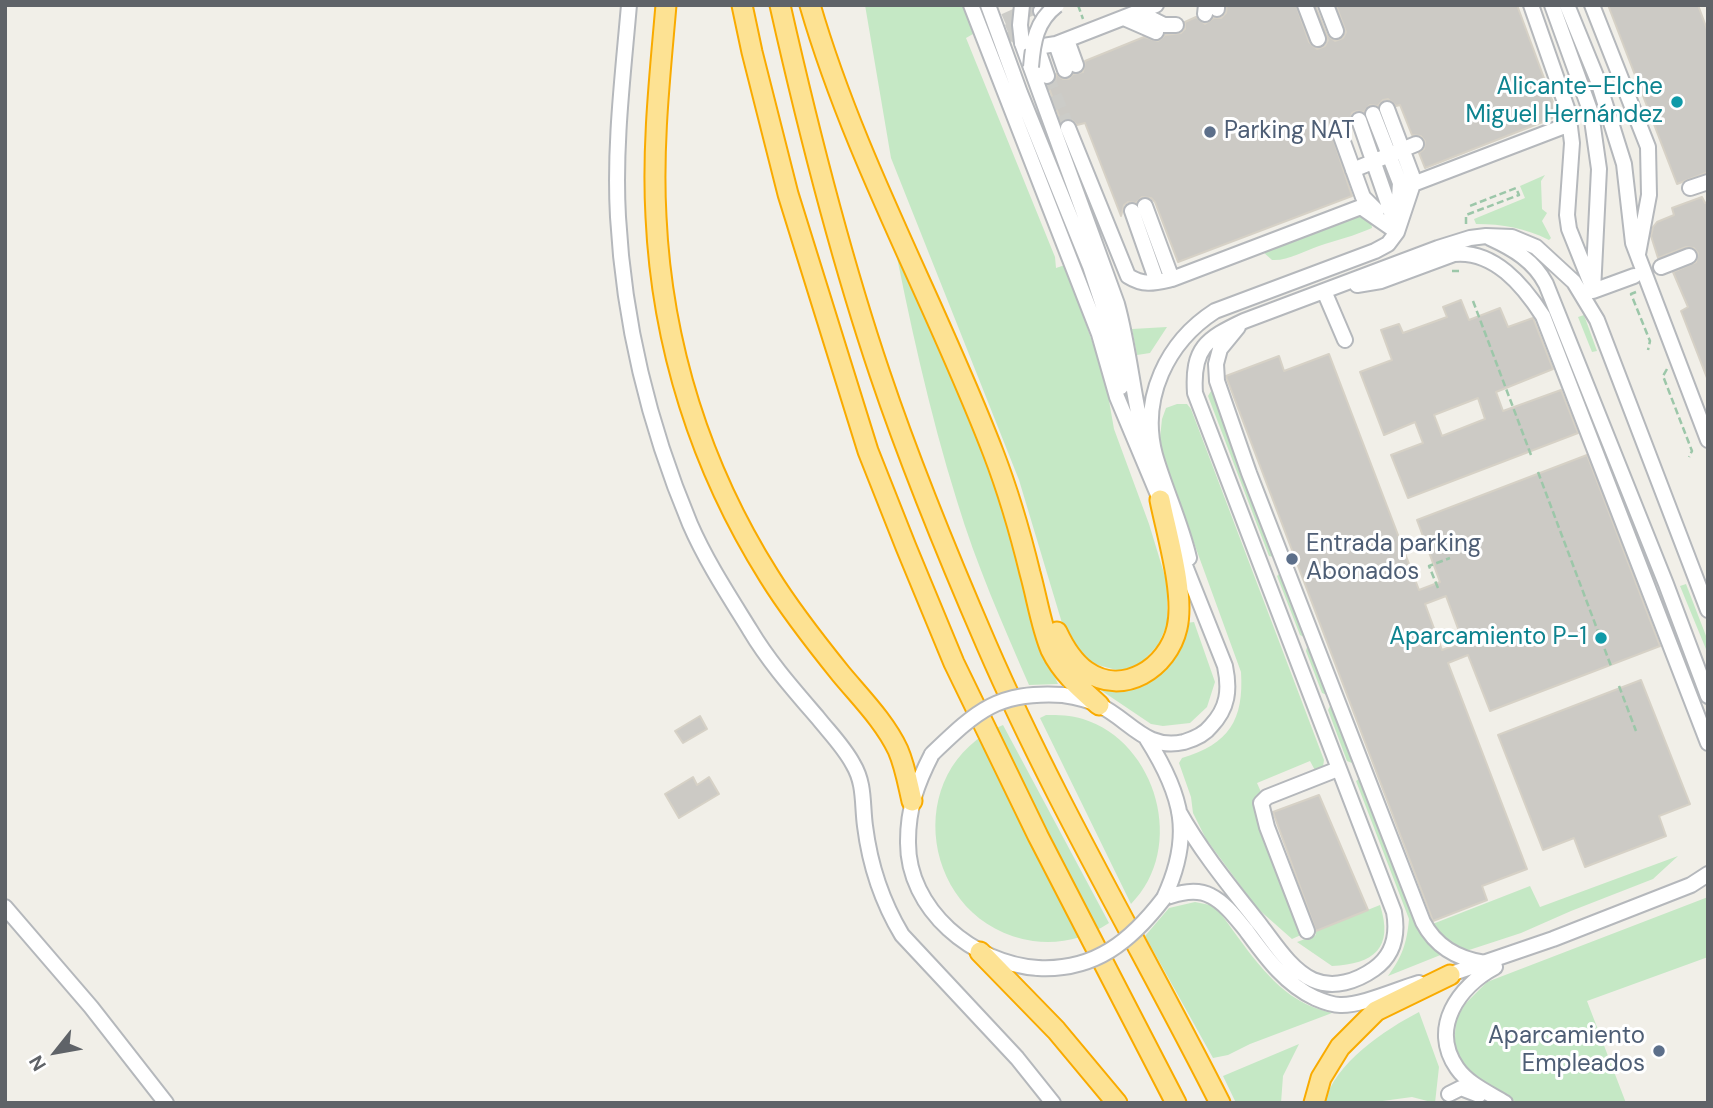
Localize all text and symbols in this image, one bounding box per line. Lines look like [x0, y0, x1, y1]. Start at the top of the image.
place label: Alicante–Elche Miguel Hernández [1465, 74, 1663, 130]
marker: Alicante–Elche Miguel Hernández [1669, 94, 1685, 110]
place label: Parking NAT [1224, 118, 1355, 146]
marker: Parking NAT [1202, 124, 1218, 140]
place label: Entrada parking Abonados [1306, 531, 1481, 587]
marker: Entrada parking Abonados [1284, 551, 1300, 567]
place label: Aparcamiento P-1 [1389, 624, 1587, 652]
marker: Aparcamiento P-1 [1593, 630, 1609, 646]
north arrow [21, 1017, 91, 1087]
place label: Aparcamiento Empleados [1488, 1023, 1645, 1079]
marker: Aparcamiento Empleados [1651, 1043, 1667, 1059]
text: N [23, 1051, 52, 1075]

